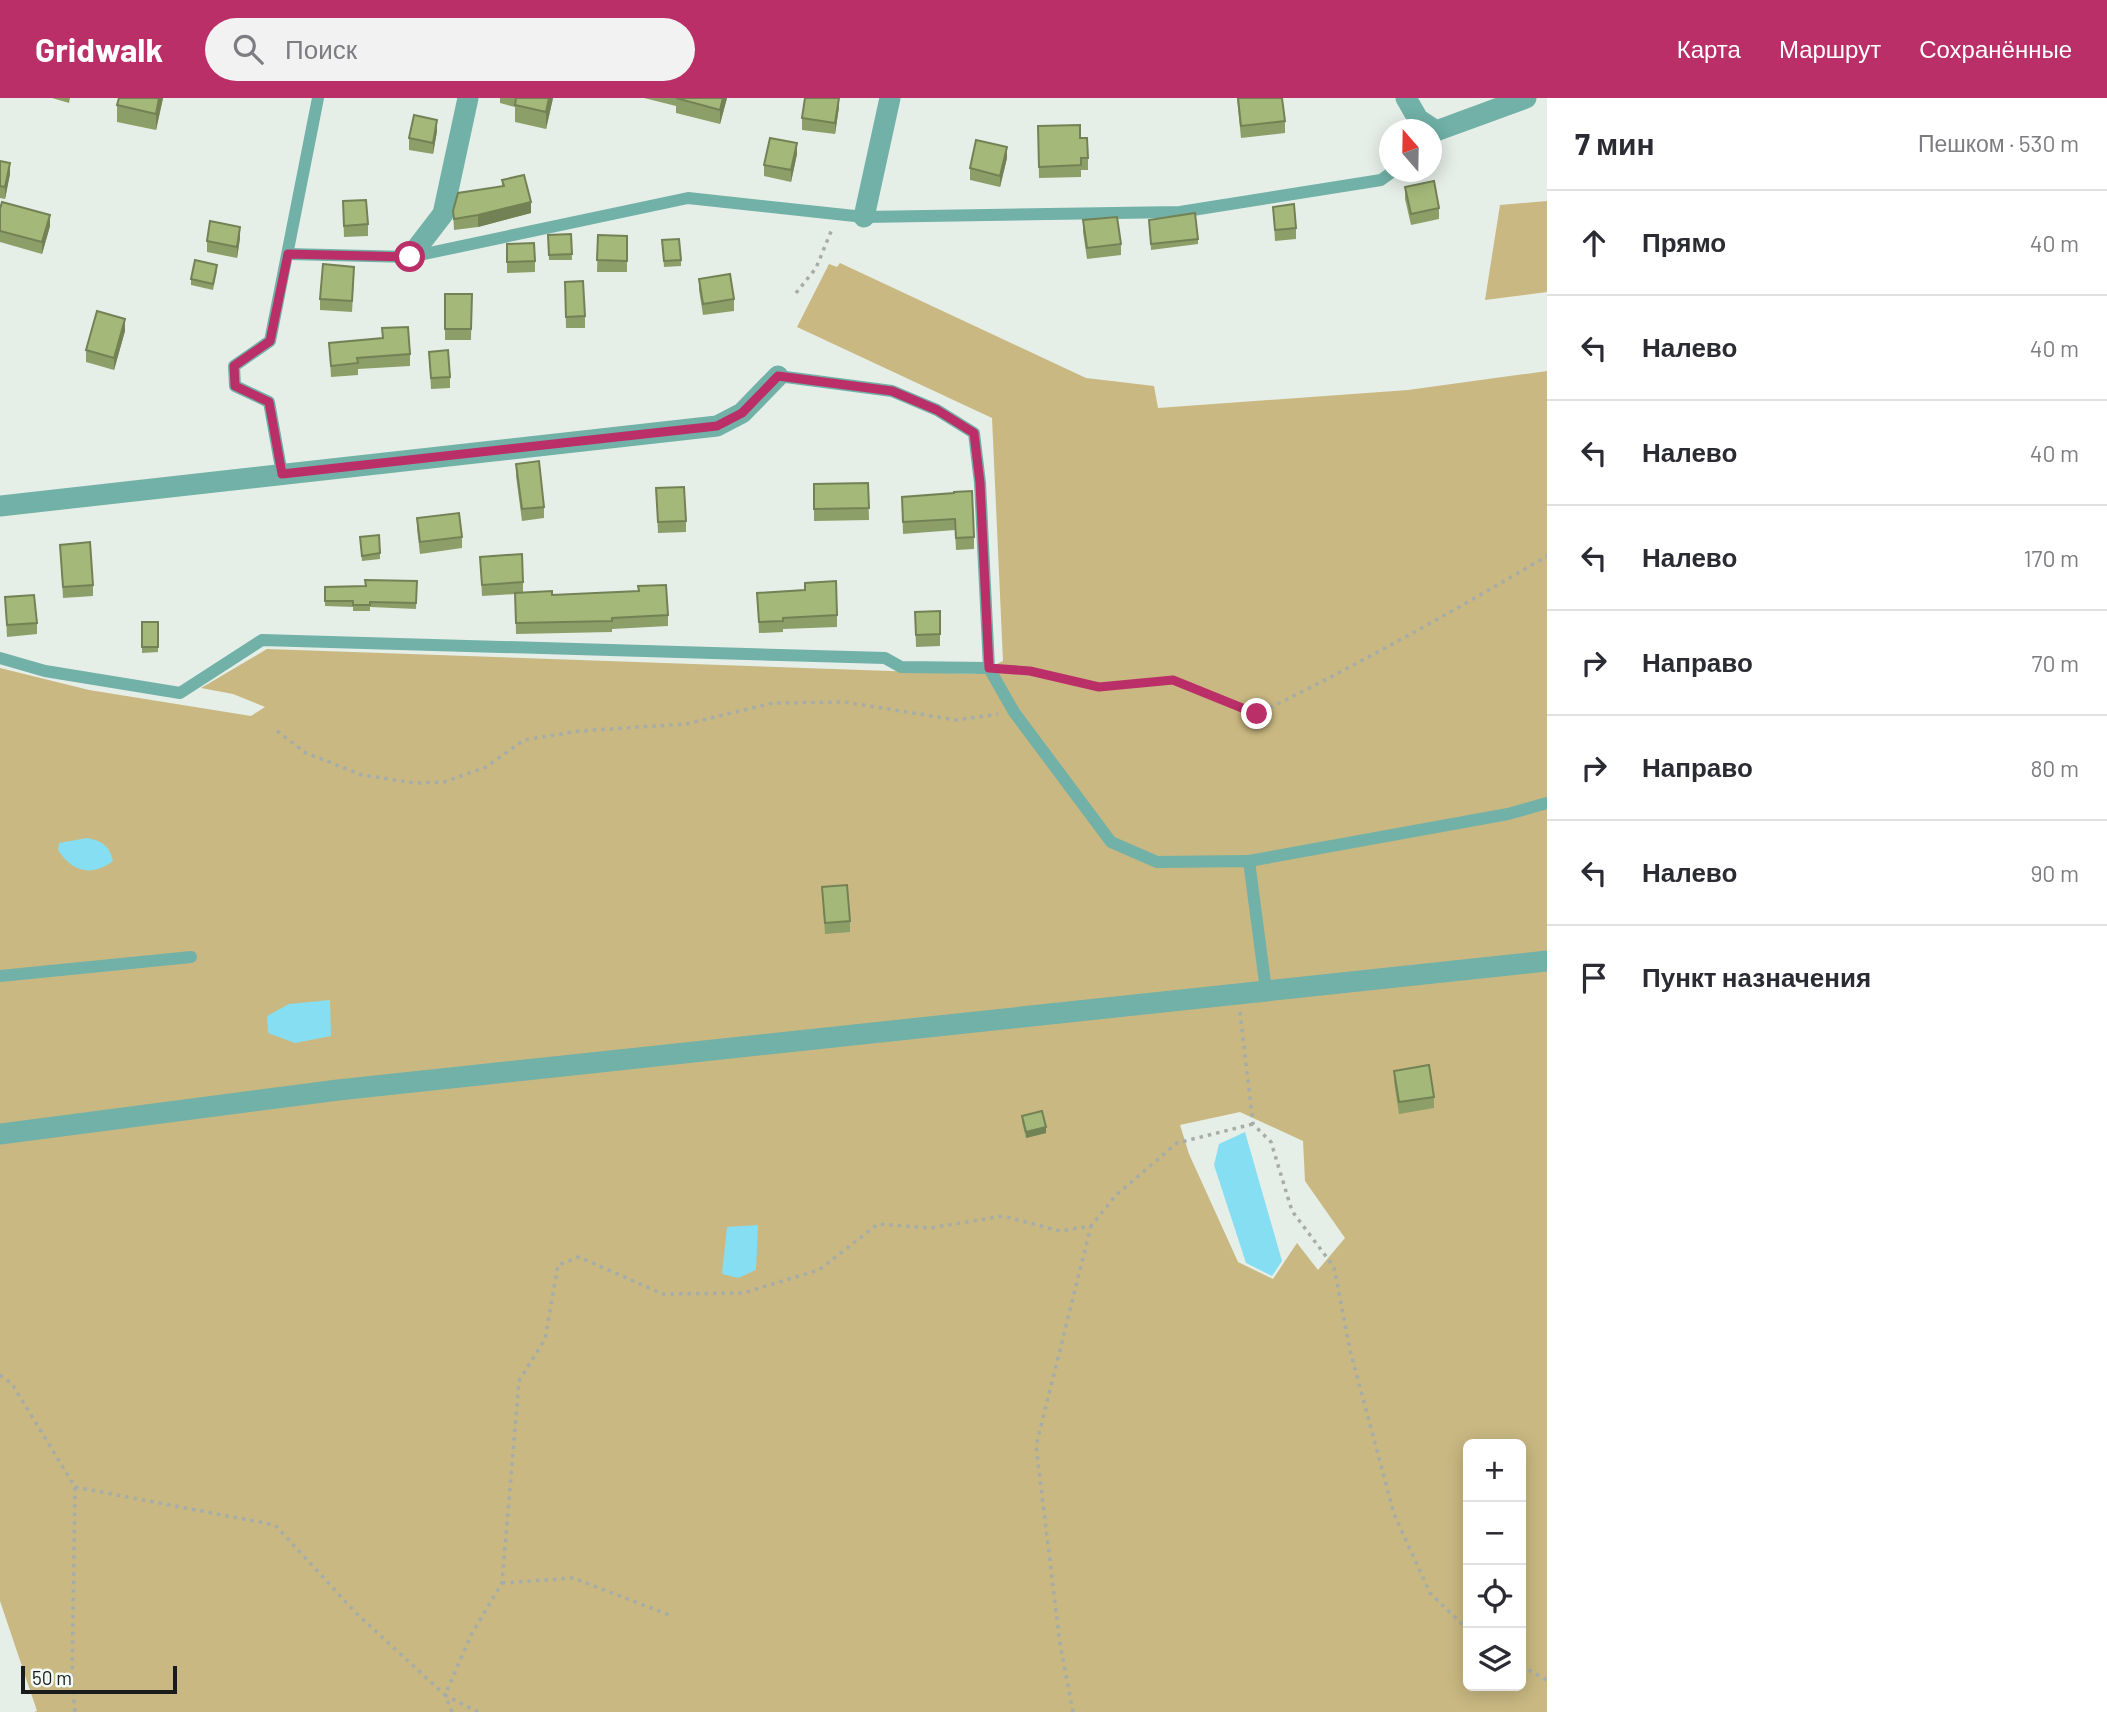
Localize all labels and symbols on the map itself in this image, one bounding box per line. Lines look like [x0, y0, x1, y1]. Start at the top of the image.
north arrow [1379, 119, 1442, 182]
route start [394, 241, 425, 272]
route end [1241, 698, 1272, 729]
scale bar [21, 1663, 177, 1695]

